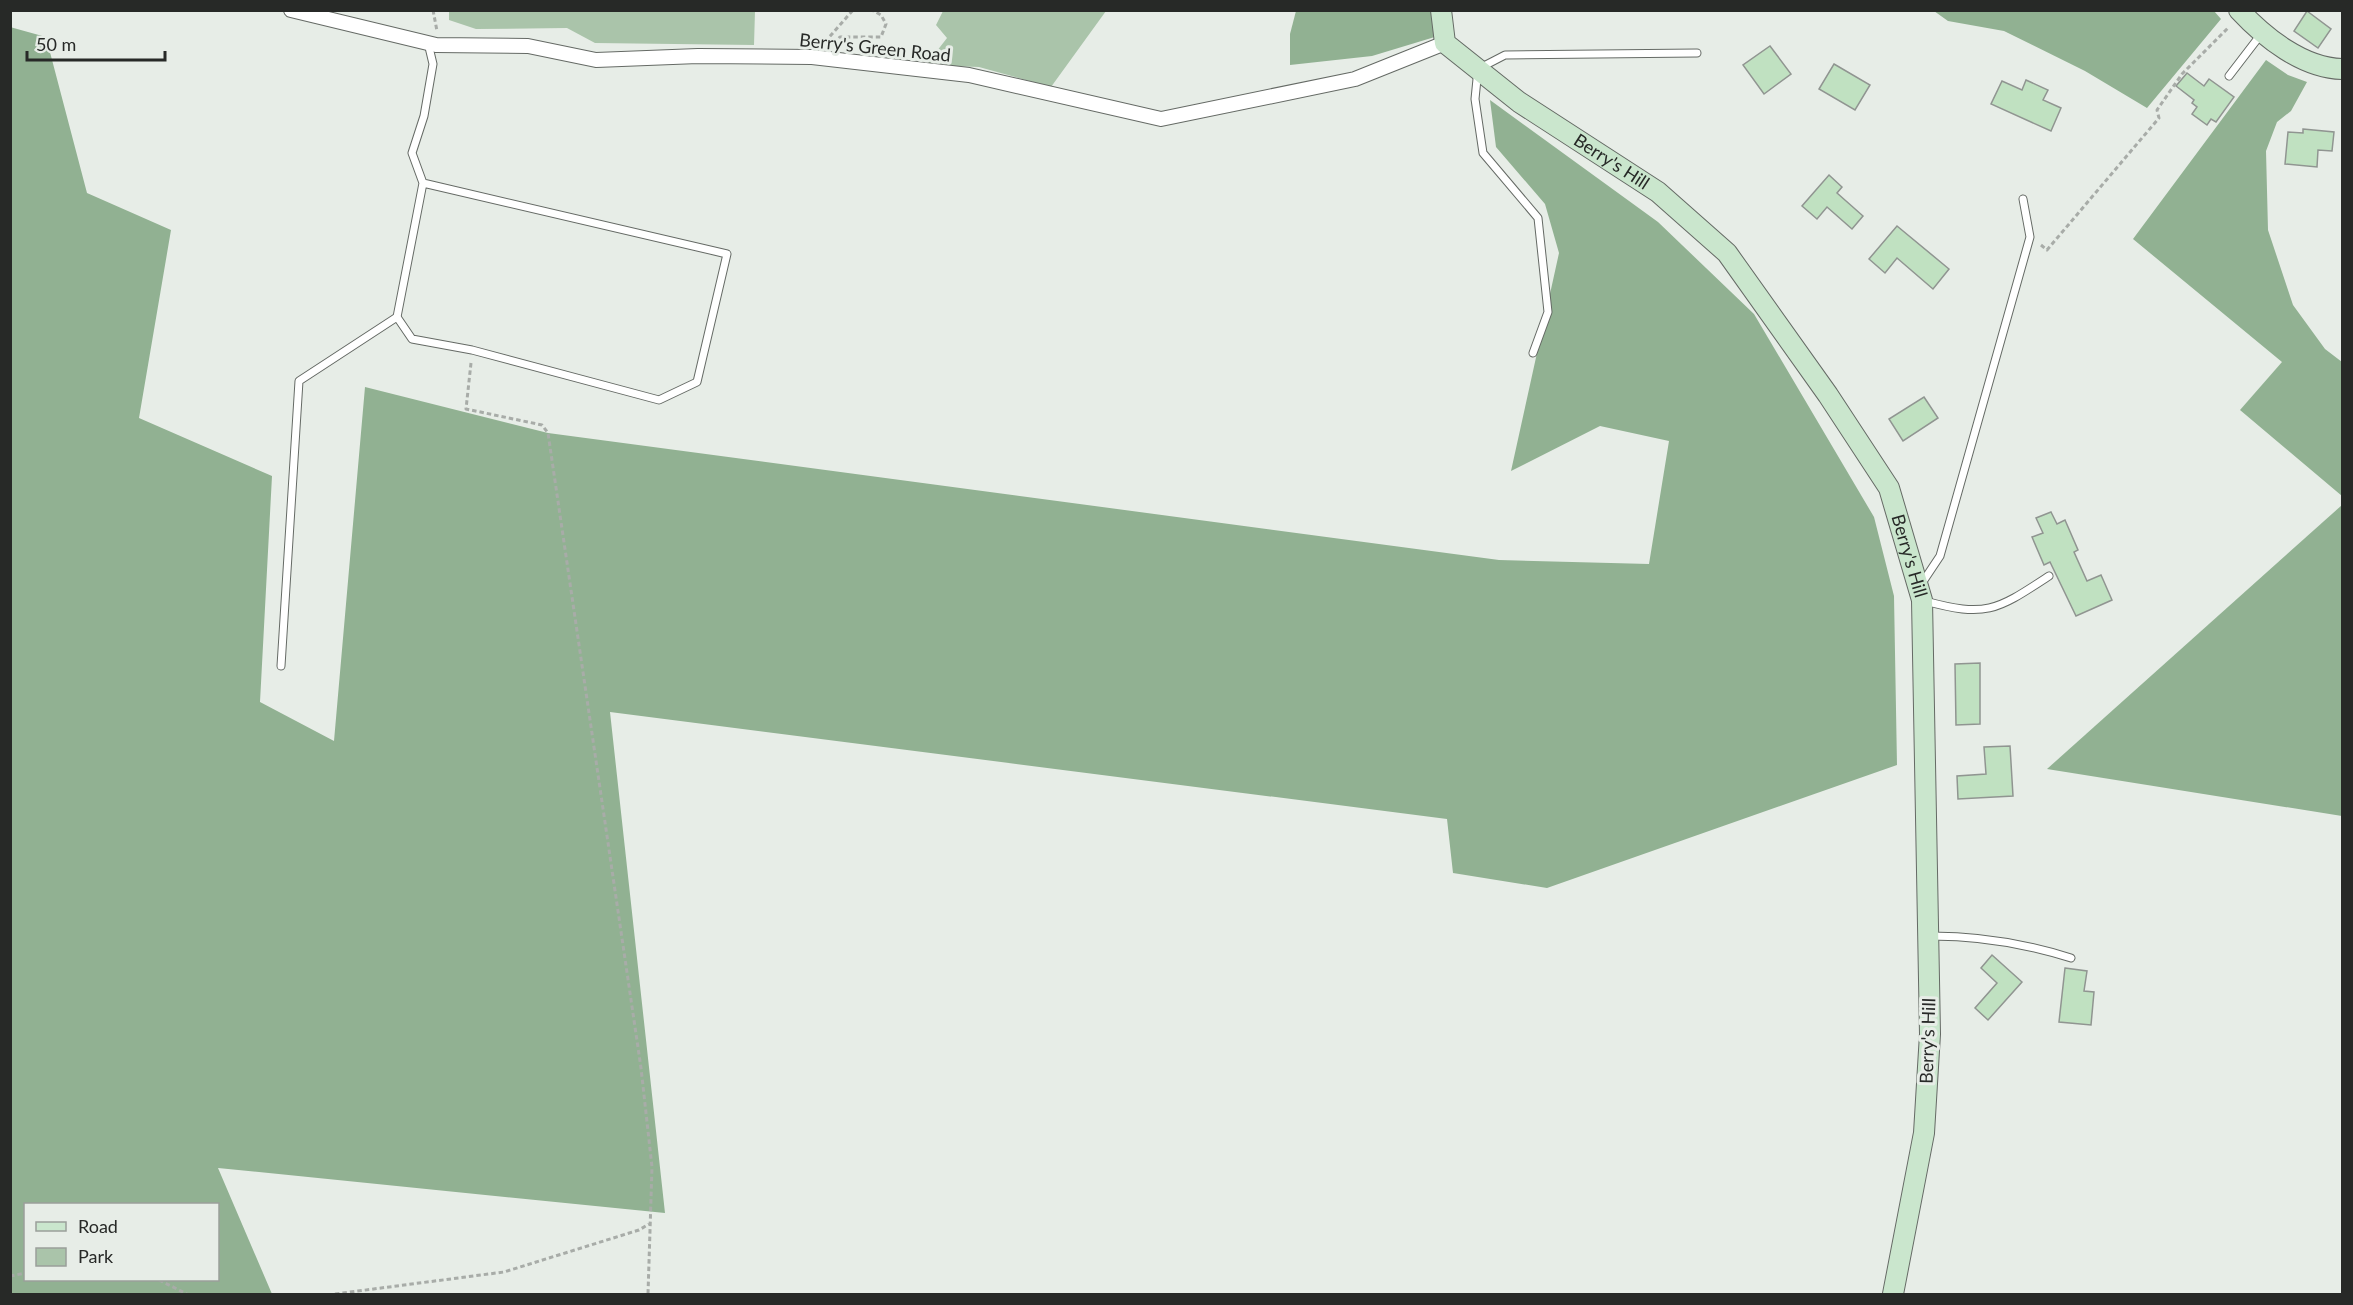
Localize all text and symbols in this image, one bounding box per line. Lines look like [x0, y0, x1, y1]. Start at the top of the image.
scale bar [27, 24, 165, 62]
street label: Berry's Green Road [798, 28, 952, 66]
text: 50 m [36, 33, 76, 55]
street label: Berry's Hill [1570, 128, 1654, 194]
street label: Berry's Hill [1887, 512, 1933, 600]
street label: Berry's Hill [1915, 998, 1939, 1084]
legend [24, 1203, 219, 1281]
text: Road [78, 1215, 118, 1237]
text: Park [78, 1245, 114, 1267]

